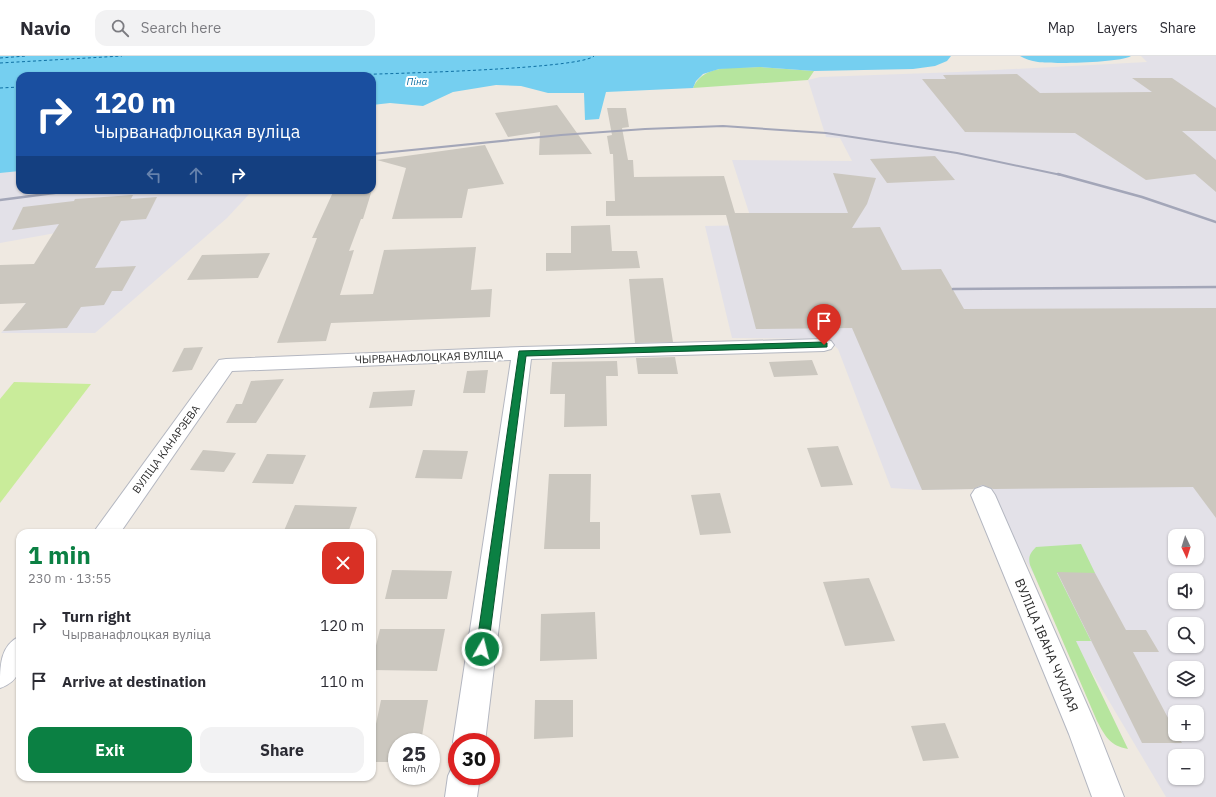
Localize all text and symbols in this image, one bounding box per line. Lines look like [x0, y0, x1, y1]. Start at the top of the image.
search box [95, 10, 375, 46]
text: Navio [20, 16, 71, 40]
icon: search [109, 17, 131, 39]
text: Search here [141, 18, 221, 37]
text: Map [1048, 19, 1075, 37]
text: Layers [1097, 19, 1138, 37]
text: Share [1160, 19, 1196, 37]
water label: Піна [407, 75, 428, 88]
text: 120 m [94, 84, 176, 121]
icon: right [28, 88, 80, 140]
text: Чырванафлоцкая вуліца [94, 120, 300, 143]
icon: left [143, 164, 165, 186]
icon: ahead [185, 164, 207, 186]
icon: right [227, 164, 249, 186]
pin [807, 304, 841, 345]
icon: arrive [813, 310, 835, 332]
street label: ЧЫРВАНАФЛОЦКАЯ ВУЛІЦА [355, 347, 503, 367]
street label: ВУЛІЦА КАНАРЭЕВА [129, 402, 203, 496]
north arrow [1168, 529, 1204, 565]
map controls [1168, 529, 1204, 785]
text: 1 min [28, 539, 91, 571]
button: close [322, 542, 364, 584]
text: 230 m · 13:55 [28, 570, 111, 587]
button: sound [1168, 573, 1204, 609]
street label: ВУЛІЦА ІВАНА ЧУКЛАЯ [1011, 576, 1082, 714]
text: Turn right [62, 607, 131, 626]
icon: right [28, 614, 50, 636]
text: 120 m [320, 616, 364, 635]
button: search [1168, 617, 1204, 653]
text: Чырванафлоцкая вуліца [62, 626, 211, 643]
position arrow [461, 628, 503, 670]
button: layers [1168, 661, 1204, 697]
icon: arrive [28, 670, 50, 692]
text: Arrive at destination [62, 672, 206, 691]
text: 110 m [320, 672, 364, 691]
button: + [1168, 705, 1204, 741]
button: Exit [28, 727, 192, 773]
button: Share [200, 727, 364, 773]
speed limit sign: 30 [448, 733, 500, 785]
text: 25 [402, 740, 426, 767]
button: − [1168, 749, 1204, 785]
text: km/h [402, 762, 426, 775]

